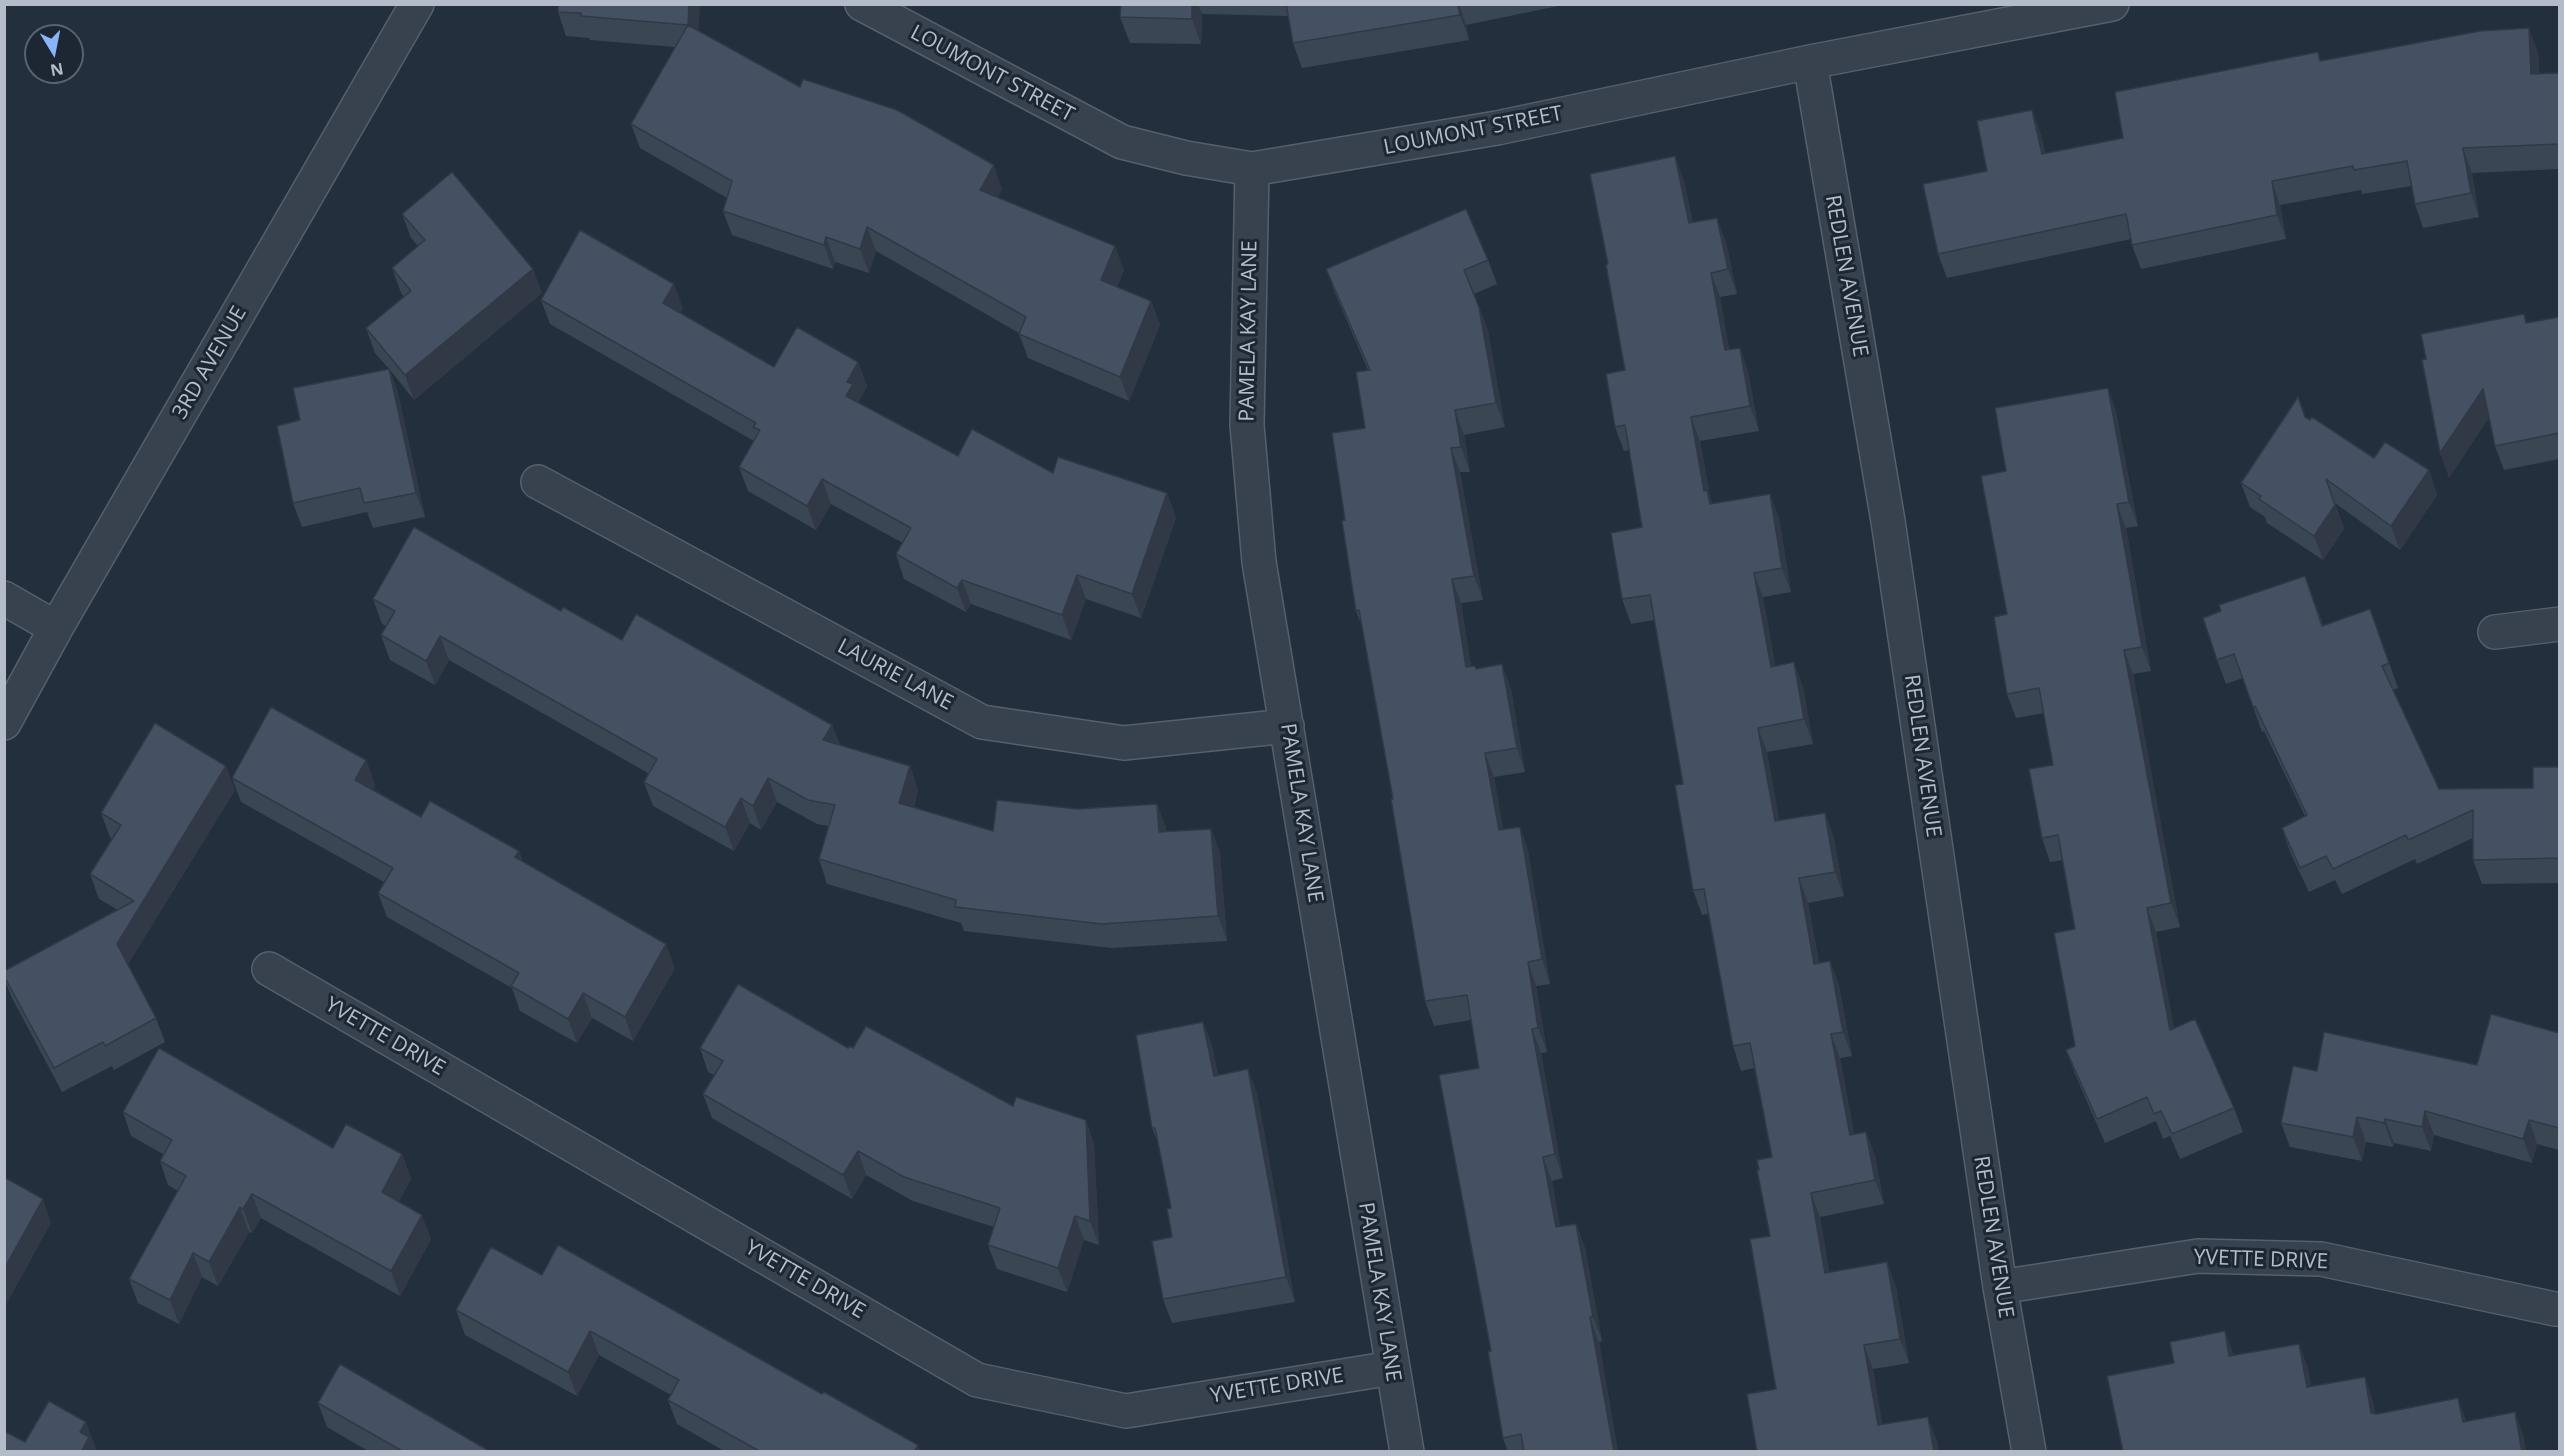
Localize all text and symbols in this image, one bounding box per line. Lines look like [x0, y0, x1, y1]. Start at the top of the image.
street label: LOUMONT STREET [906, 20, 1078, 128]
north arrow [24, 24, 84, 84]
text: N [48, 58, 65, 82]
street label: LOUMONT STREET [1381, 101, 1565, 161]
street label: REDLEN AVENUE [1819, 193, 1873, 359]
street label: PAMELA KAY LANE [1235, 240, 1263, 422]
street label: 3RD AVENUE [168, 302, 252, 424]
street label: LAURIE LANE [833, 634, 957, 716]
street label: REDLEN AVENUE [1898, 673, 1946, 839]
street label: PAMELA KAY LANE [1274, 722, 1328, 904]
street label: YVETTE DRIVE [320, 992, 450, 1082]
street label: REDLEN AVENUE [1968, 1154, 2018, 1320]
street label: PAMELA KAY LANE [1352, 1201, 1406, 1383]
street label: YVETTE DRIVE [740, 1235, 870, 1325]
street label: YVETTE DRIVE [2193, 1245, 2329, 1275]
street label: YVETTE DRIVE [1209, 1363, 1345, 1409]

